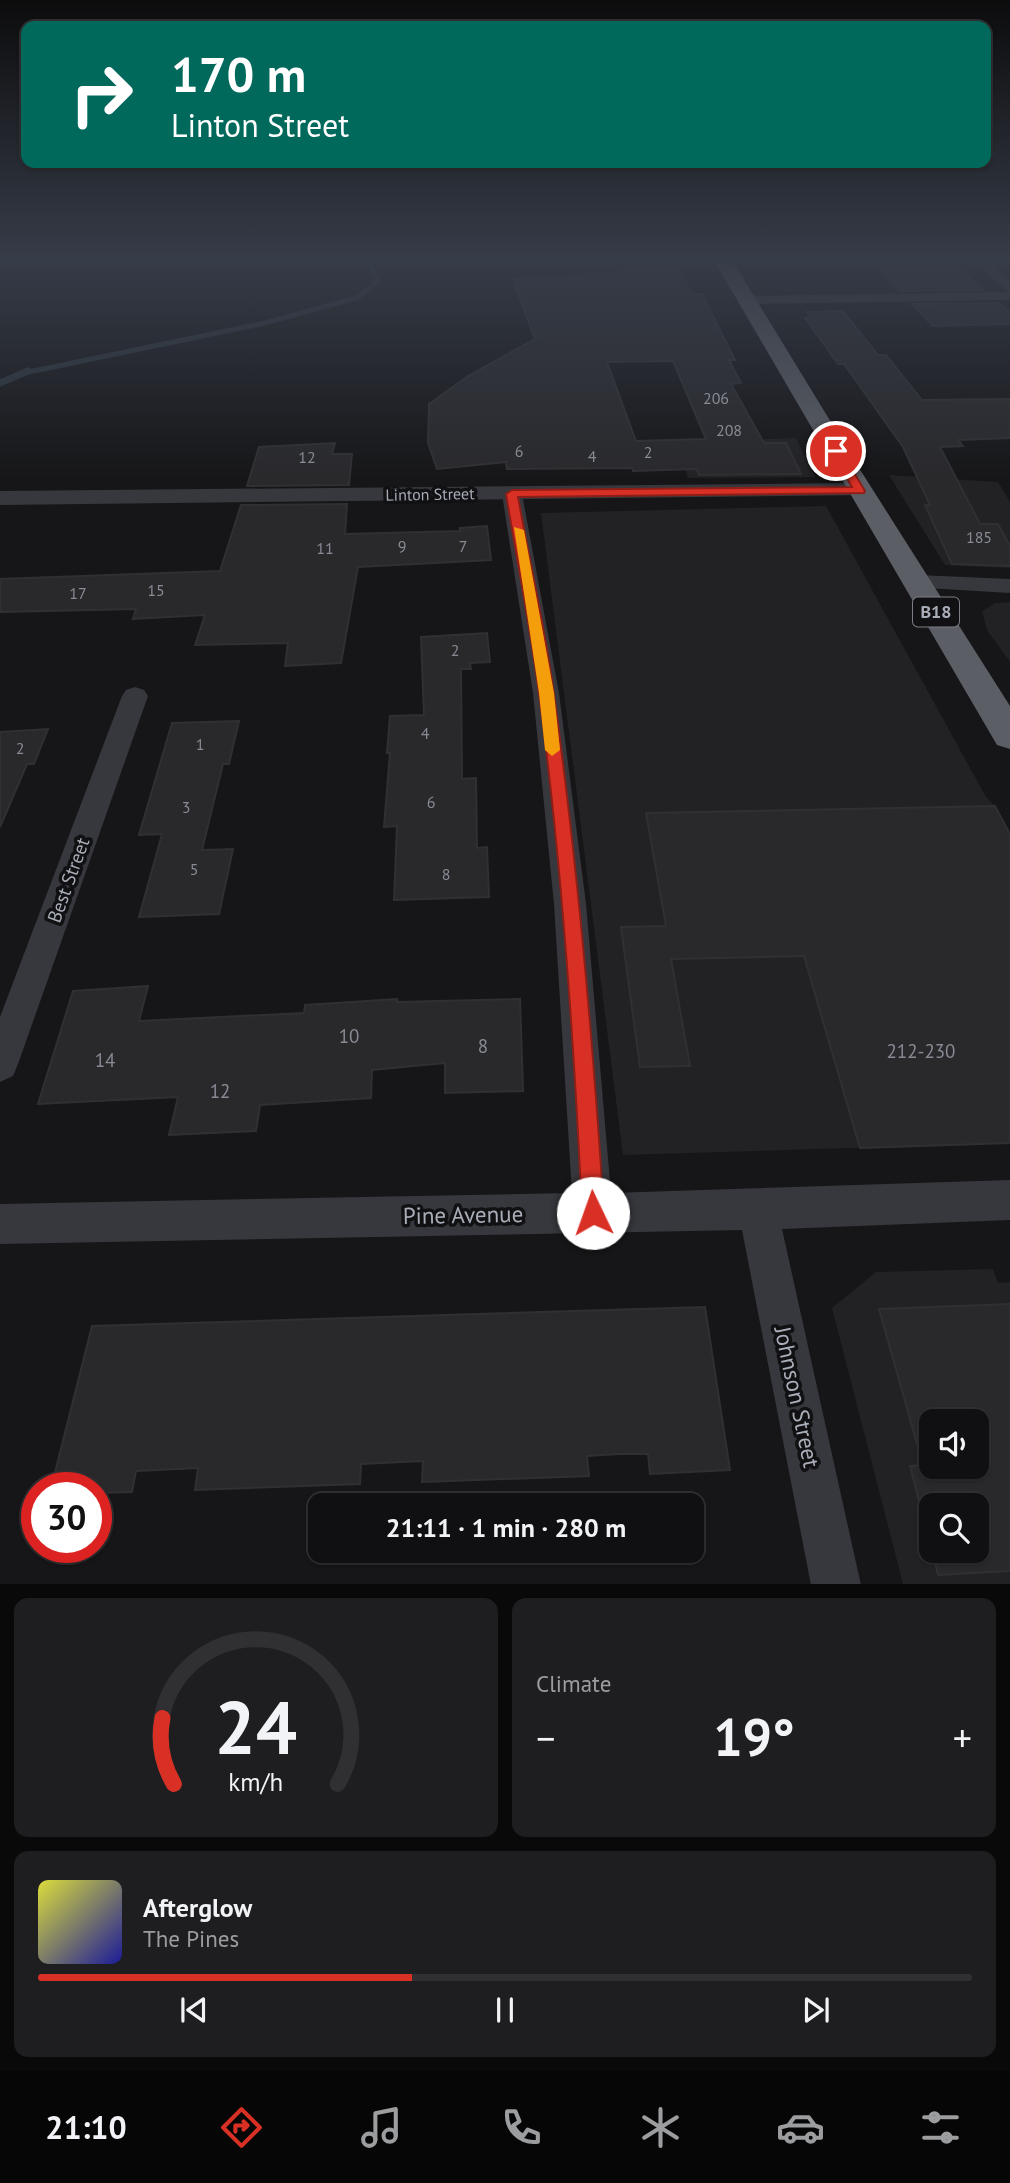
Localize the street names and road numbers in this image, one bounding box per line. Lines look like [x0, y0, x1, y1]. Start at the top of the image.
street label: Linton Street [385, 483, 475, 505]
road number: B18 [913, 598, 959, 626]
street label: Best Street [42, 834, 95, 926]
street label: Pine Avenue [402, 1199, 524, 1230]
street label: Johnson Street [768, 1323, 827, 1470]

